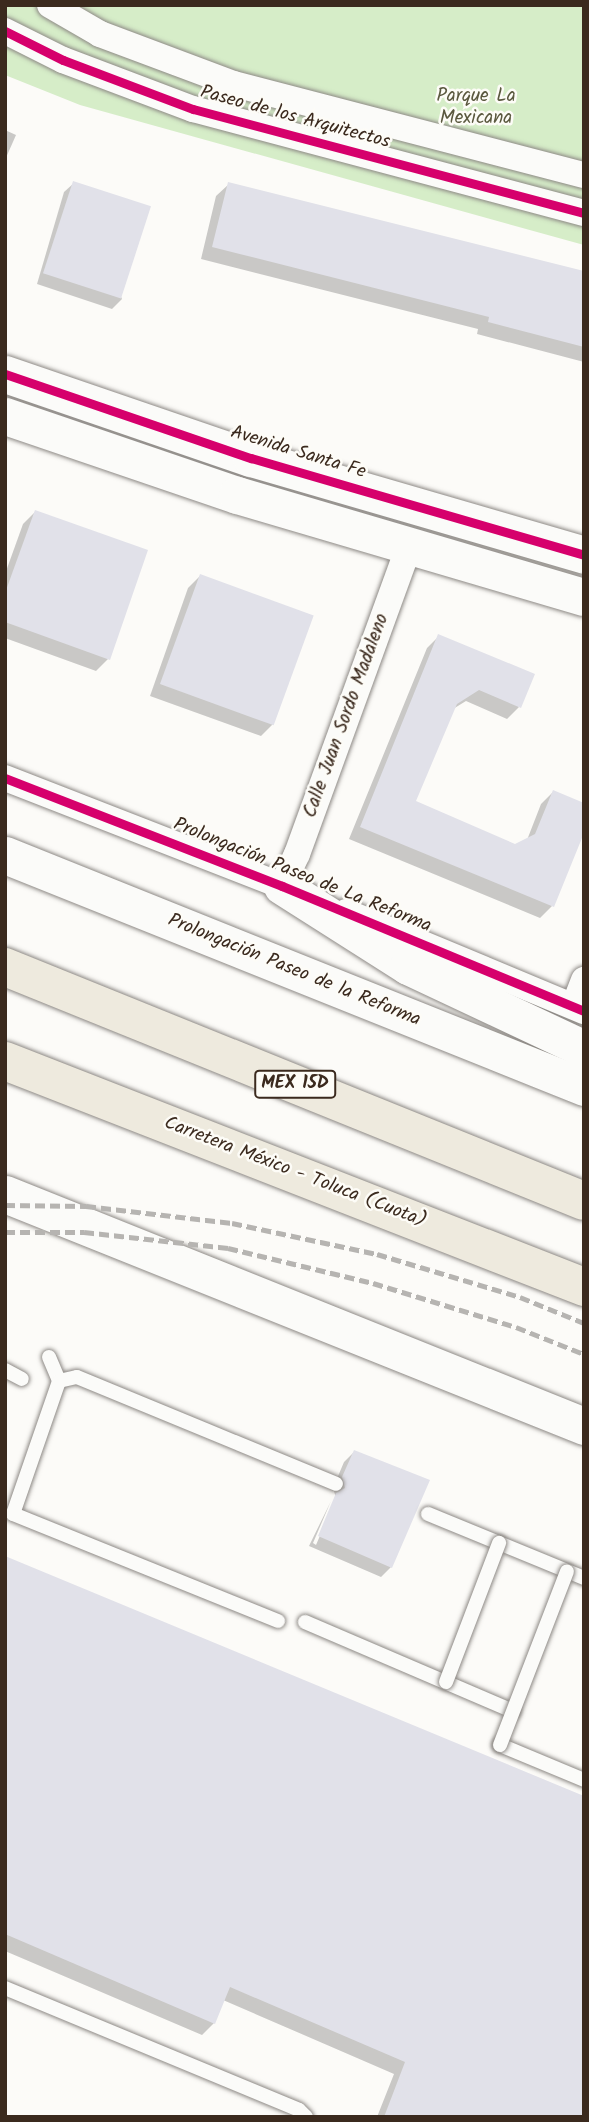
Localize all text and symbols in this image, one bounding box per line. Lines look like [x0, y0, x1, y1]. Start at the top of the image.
street label: Paseo de los Arquitectos [198, 82, 392, 154]
park label: Parque La Mexicana [436, 86, 516, 130]
street label: Avenida Santa Fe [228, 422, 368, 484]
street label: Calle Juan Sordo Madaleno [299, 611, 395, 821]
street label: Prolongación Paseo de La Reforma [170, 814, 434, 938]
street label: Prolongación Paseo de la Reforma [164, 910, 424, 1032]
road number: MEX 15D [253, 1070, 337, 1098]
street label: Carretera México - Toluca (Cuota) [161, 1112, 429, 1234]

